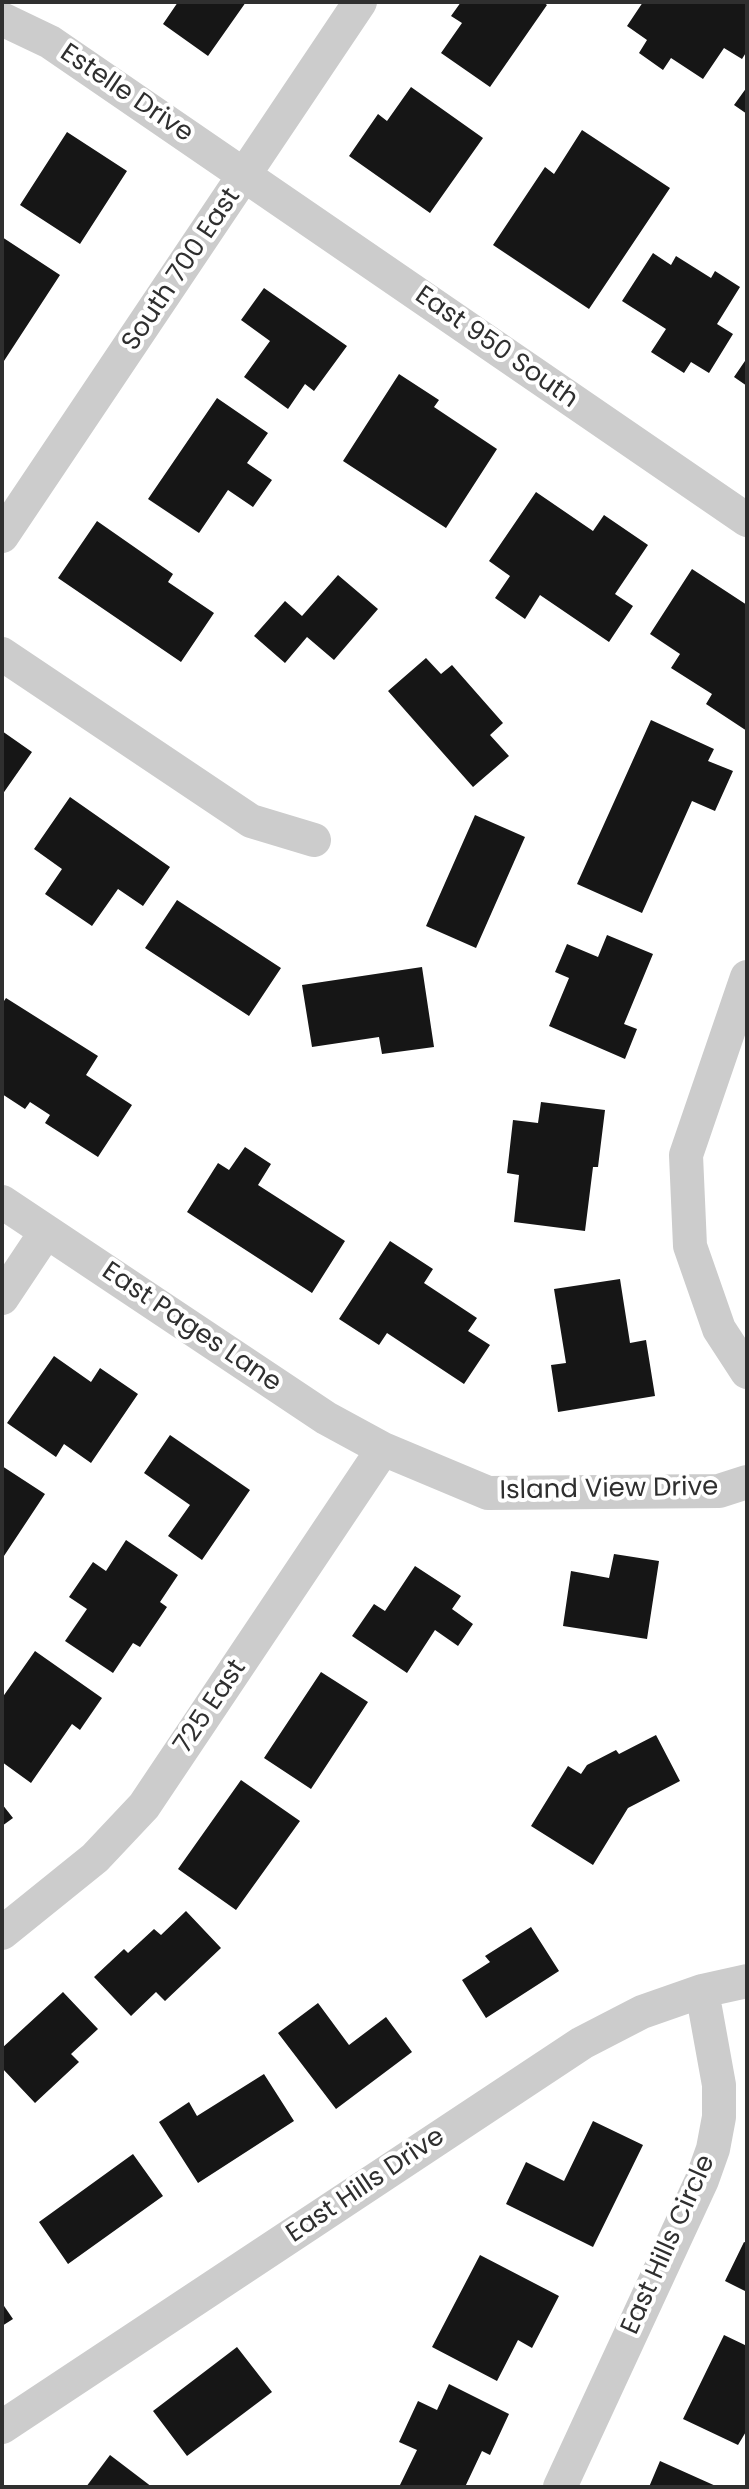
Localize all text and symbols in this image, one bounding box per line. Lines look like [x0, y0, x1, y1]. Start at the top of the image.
street label: Estelle Drive [54, 38, 198, 150]
street label: South 700 East [116, 183, 248, 357]
street label: East 950 South [409, 280, 583, 416]
street label: East Pages Lane [96, 1257, 286, 1399]
street label: Island View Drive [499, 1472, 719, 1508]
street label: 725 East [168, 1654, 254, 1760]
street label: East Hills Drive [281, 2122, 451, 2250]
street label: East Hills Circle [615, 2150, 723, 2340]

